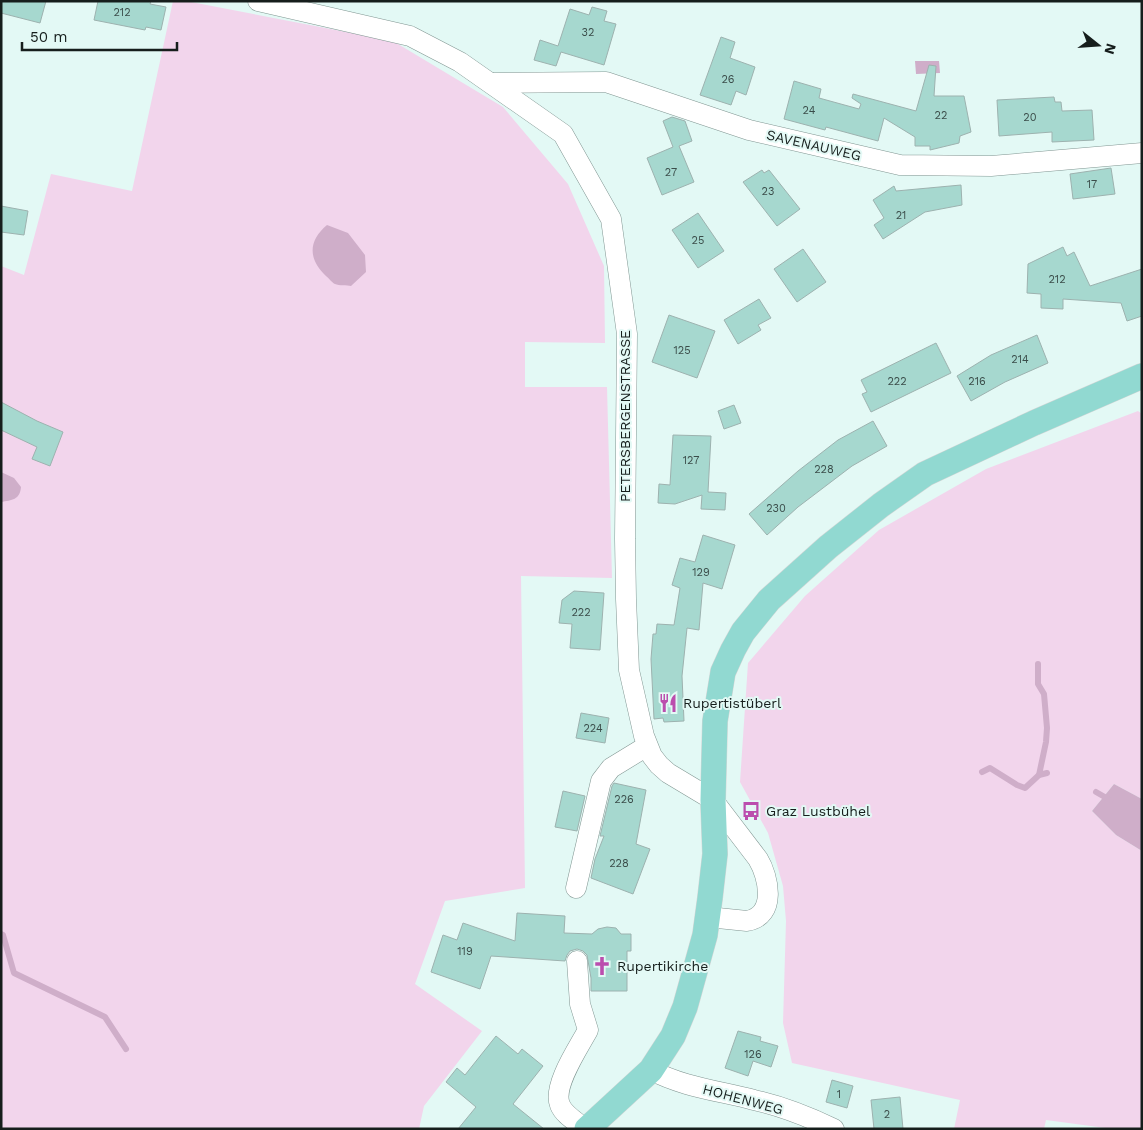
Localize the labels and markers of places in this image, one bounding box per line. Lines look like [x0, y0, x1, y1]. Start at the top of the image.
restaurant icon: Rupertistüberl [657, 692, 679, 714]
place label: Rupertistüberl [683, 695, 782, 711]
bus stop icon: Graz Lustbühel [740, 800, 762, 822]
place label: Graz Lustbühel [766, 803, 871, 819]
church icon: Rupertikirche [591, 955, 613, 977]
place label: Rupertikirche [617, 958, 708, 974]

